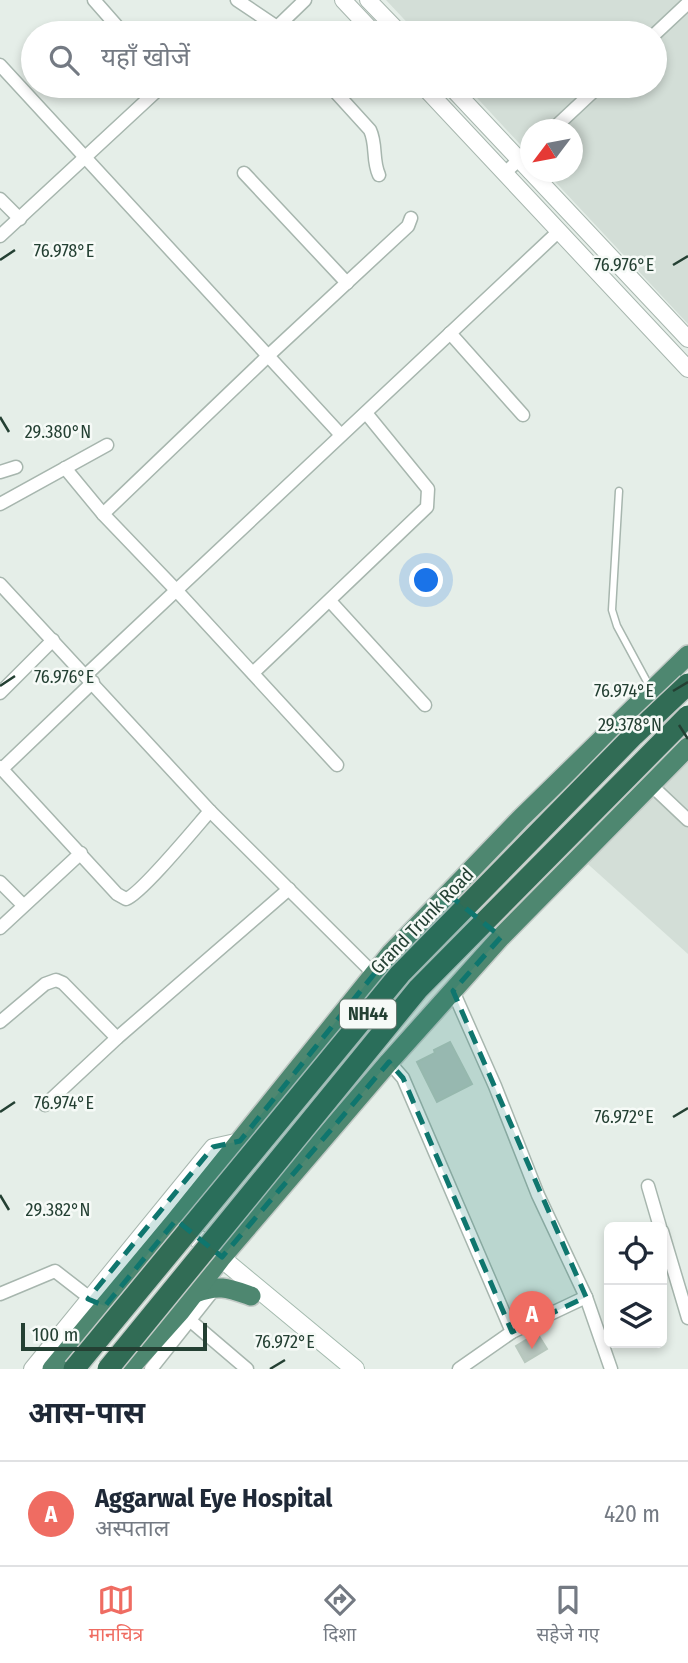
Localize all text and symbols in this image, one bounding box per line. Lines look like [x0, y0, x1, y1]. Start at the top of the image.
search box [21, 21, 667, 98]
icon: search [45, 41, 83, 79]
text: यहाँ खोजें [101, 42, 190, 73]
north arrow [520, 119, 583, 182]
text: 76.978°E [34, 240, 94, 262]
text: 76.976°E [594, 254, 654, 276]
text: 29.380°N [25, 421, 91, 443]
your location [409, 563, 443, 597]
text: 76.976°E [34, 666, 94, 688]
text: 76.974°E [594, 680, 654, 702]
text: 29.378°N [598, 714, 662, 736]
street label: Grand Trunk Road [366, 863, 478, 979]
road number: NH44 [340, 1000, 396, 1028]
text: 76.974°E [34, 1092, 94, 1114]
text: 76.972°E [594, 1106, 654, 1128]
text: 29.382°N [26, 1199, 90, 1221]
map controls [604, 1222, 667, 1348]
button: locate [604, 1222, 667, 1285]
button: layers [604, 1285, 667, 1348]
pin: A [509, 1291, 555, 1349]
scale bar [21, 1320, 206, 1352]
text: 100 m [32, 1323, 78, 1346]
text: 76.972°E [255, 1331, 315, 1353]
text: आस-पास [28, 1395, 145, 1431]
text: Aggarwal Eye Hospital [95, 1483, 332, 1514]
text: A [45, 1500, 57, 1528]
text: 420 m [604, 1500, 660, 1528]
text: अस्पताल [95, 1514, 169, 1542]
tab: मानचित्र [89, 1581, 143, 1649]
tab: दिशा [321, 1581, 359, 1649]
tab: सहेजे गए [536, 1581, 599, 1649]

